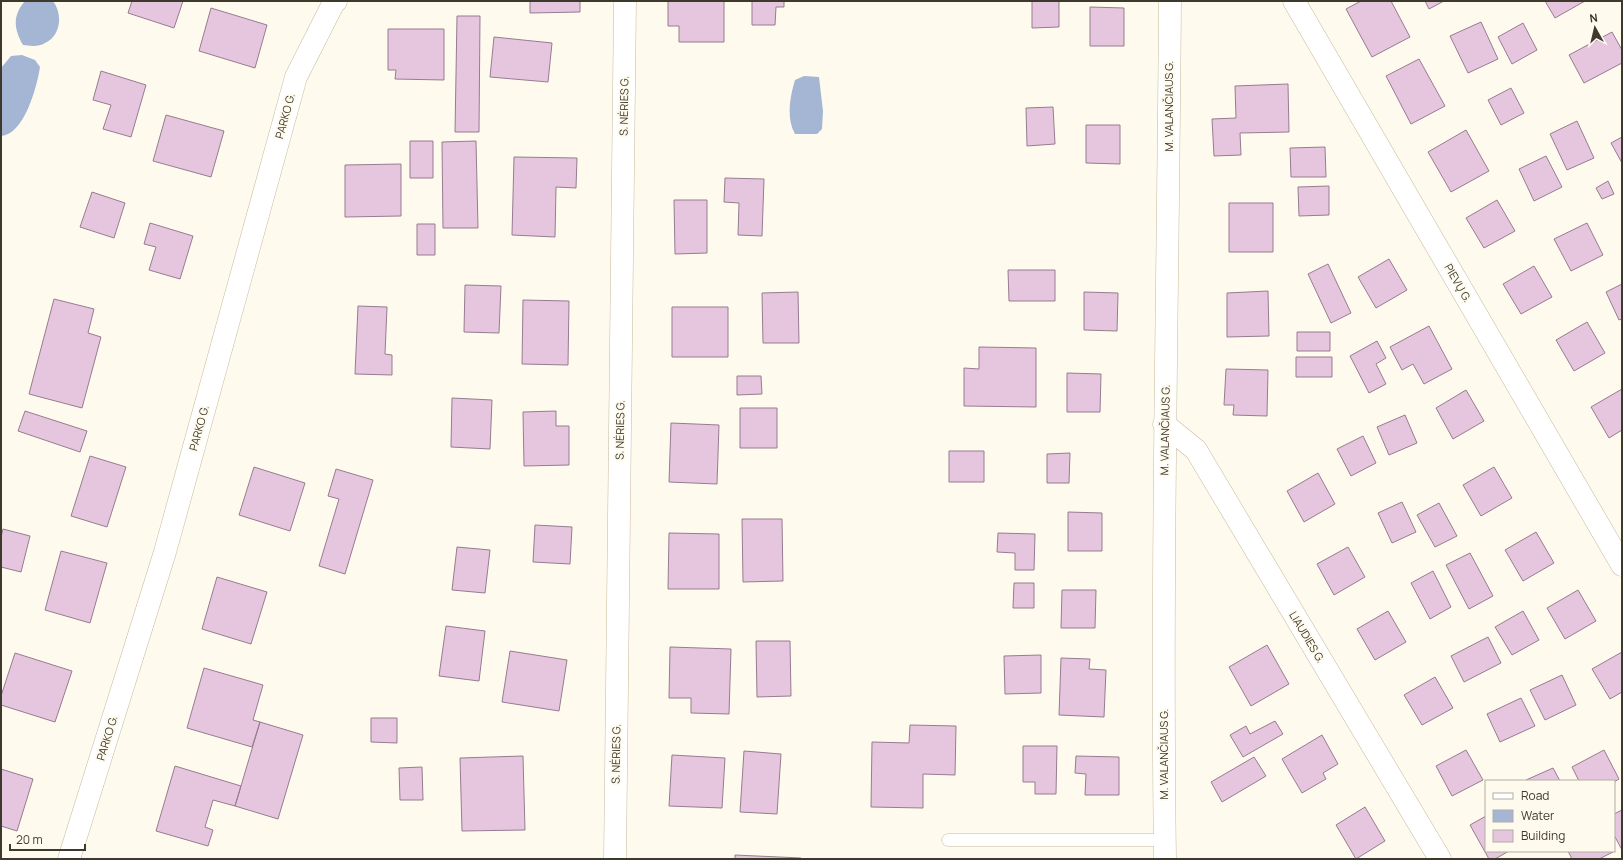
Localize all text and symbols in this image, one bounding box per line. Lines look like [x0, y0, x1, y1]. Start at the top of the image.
north arrow [1575, 8, 1615, 48]
text: N [1589, 10, 1599, 26]
street label: M. VALANČIAUS G. [1161, 61, 1176, 151]
street label: S. NĖRIES G. [615, 76, 632, 136]
street label: PARKO G. [271, 92, 298, 140]
street label: PIEVŲ G. [1441, 261, 1475, 305]
street label: M. VALANČIAUS G. [1156, 384, 1173, 475]
street label: S. NĖRIES G. [611, 400, 628, 460]
street label: PARKO G. [185, 404, 212, 452]
street label: LIAUDIES G. [1286, 608, 1329, 665]
street label: M. VALANČIAUS G. [1156, 709, 1171, 799]
street label: PARKO G. [93, 714, 120, 762]
street label: S. NĖRIES G. [607, 724, 624, 784]
legend [1485, 780, 1615, 852]
text: Road [1521, 787, 1549, 804]
text: Water [1521, 807, 1555, 824]
scale bar [10, 826, 85, 852]
text: Building [1521, 827, 1565, 844]
text: 20 m [16, 831, 43, 848]

